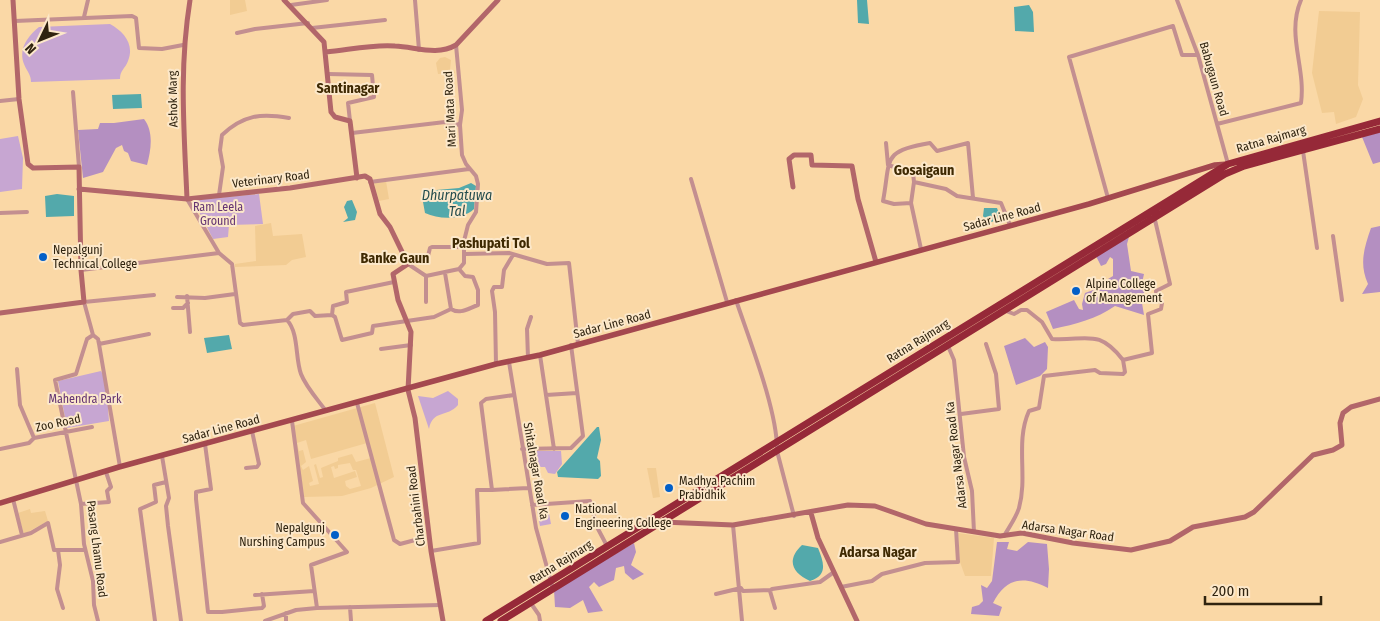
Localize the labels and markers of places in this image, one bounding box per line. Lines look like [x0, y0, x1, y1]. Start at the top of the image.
place label: Nepalgunj Technical College [53, 243, 137, 271]
marker: Nepalgunj Technical College [37, 251, 49, 263]
place label: Alpine College of Management [1086, 277, 1162, 305]
marker: Alpine College of Management [1070, 285, 1082, 297]
place label: Madhya Pachim Prabidhik [679, 474, 755, 502]
marker: Madhya Pachim Prabidhik [663, 482, 675, 494]
place label: National Engineering College [575, 502, 671, 530]
marker: National Engineering College [559, 510, 571, 522]
place label: Nepalgunj Nurshing Campus [239, 521, 325, 549]
marker: Nepalgunj Nurshing Campus [329, 529, 341, 541]

